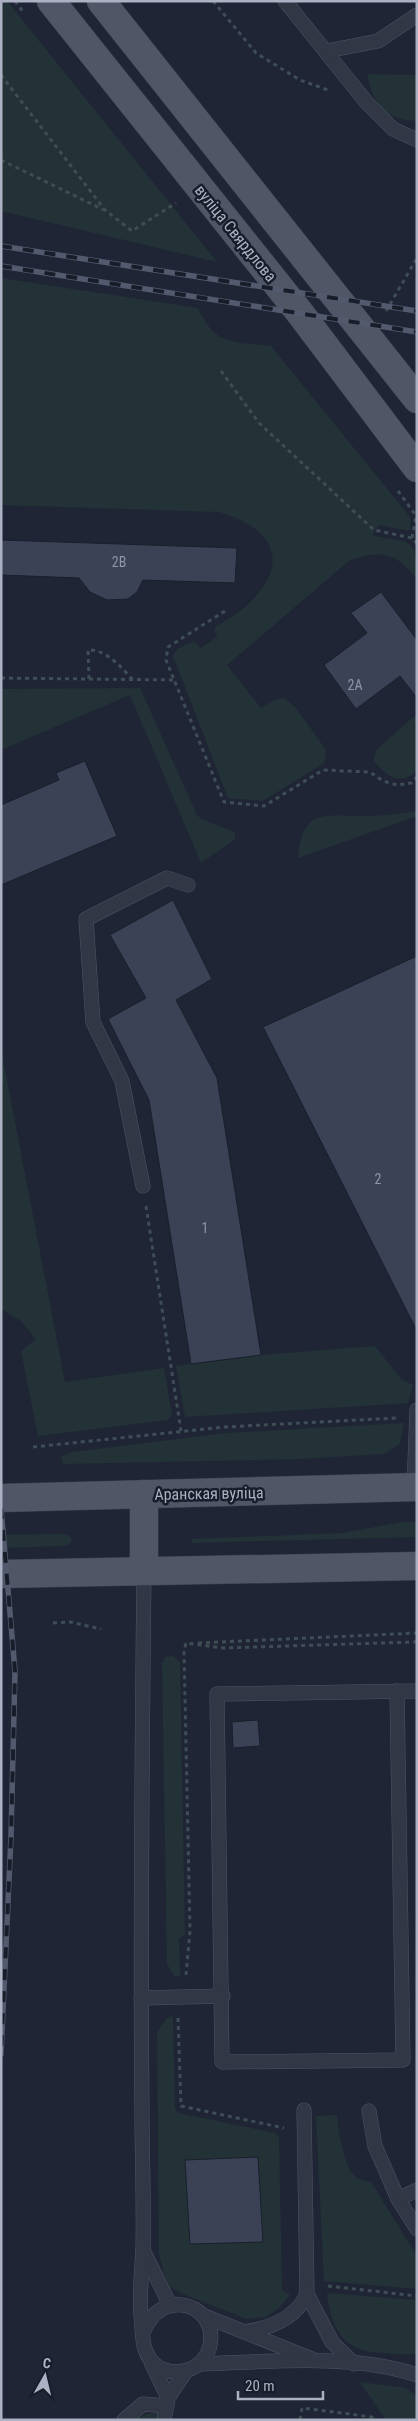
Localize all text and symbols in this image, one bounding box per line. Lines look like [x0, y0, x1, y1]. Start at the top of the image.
street label: вуліца Свярдлова [191, 181, 280, 286]
house number: 2В [112, 554, 126, 570]
house number: 2А [348, 677, 362, 693]
house number: 2 [375, 1171, 382, 1187]
house number: 1 [202, 1220, 208, 1236]
street label: Аранская вуліца [154, 1483, 264, 1504]
north arrow [20, 2351, 70, 2401]
text: С [42, 2355, 52, 2372]
scale bar [238, 2368, 323, 2400]
text: 20 m [245, 2377, 275, 2395]

